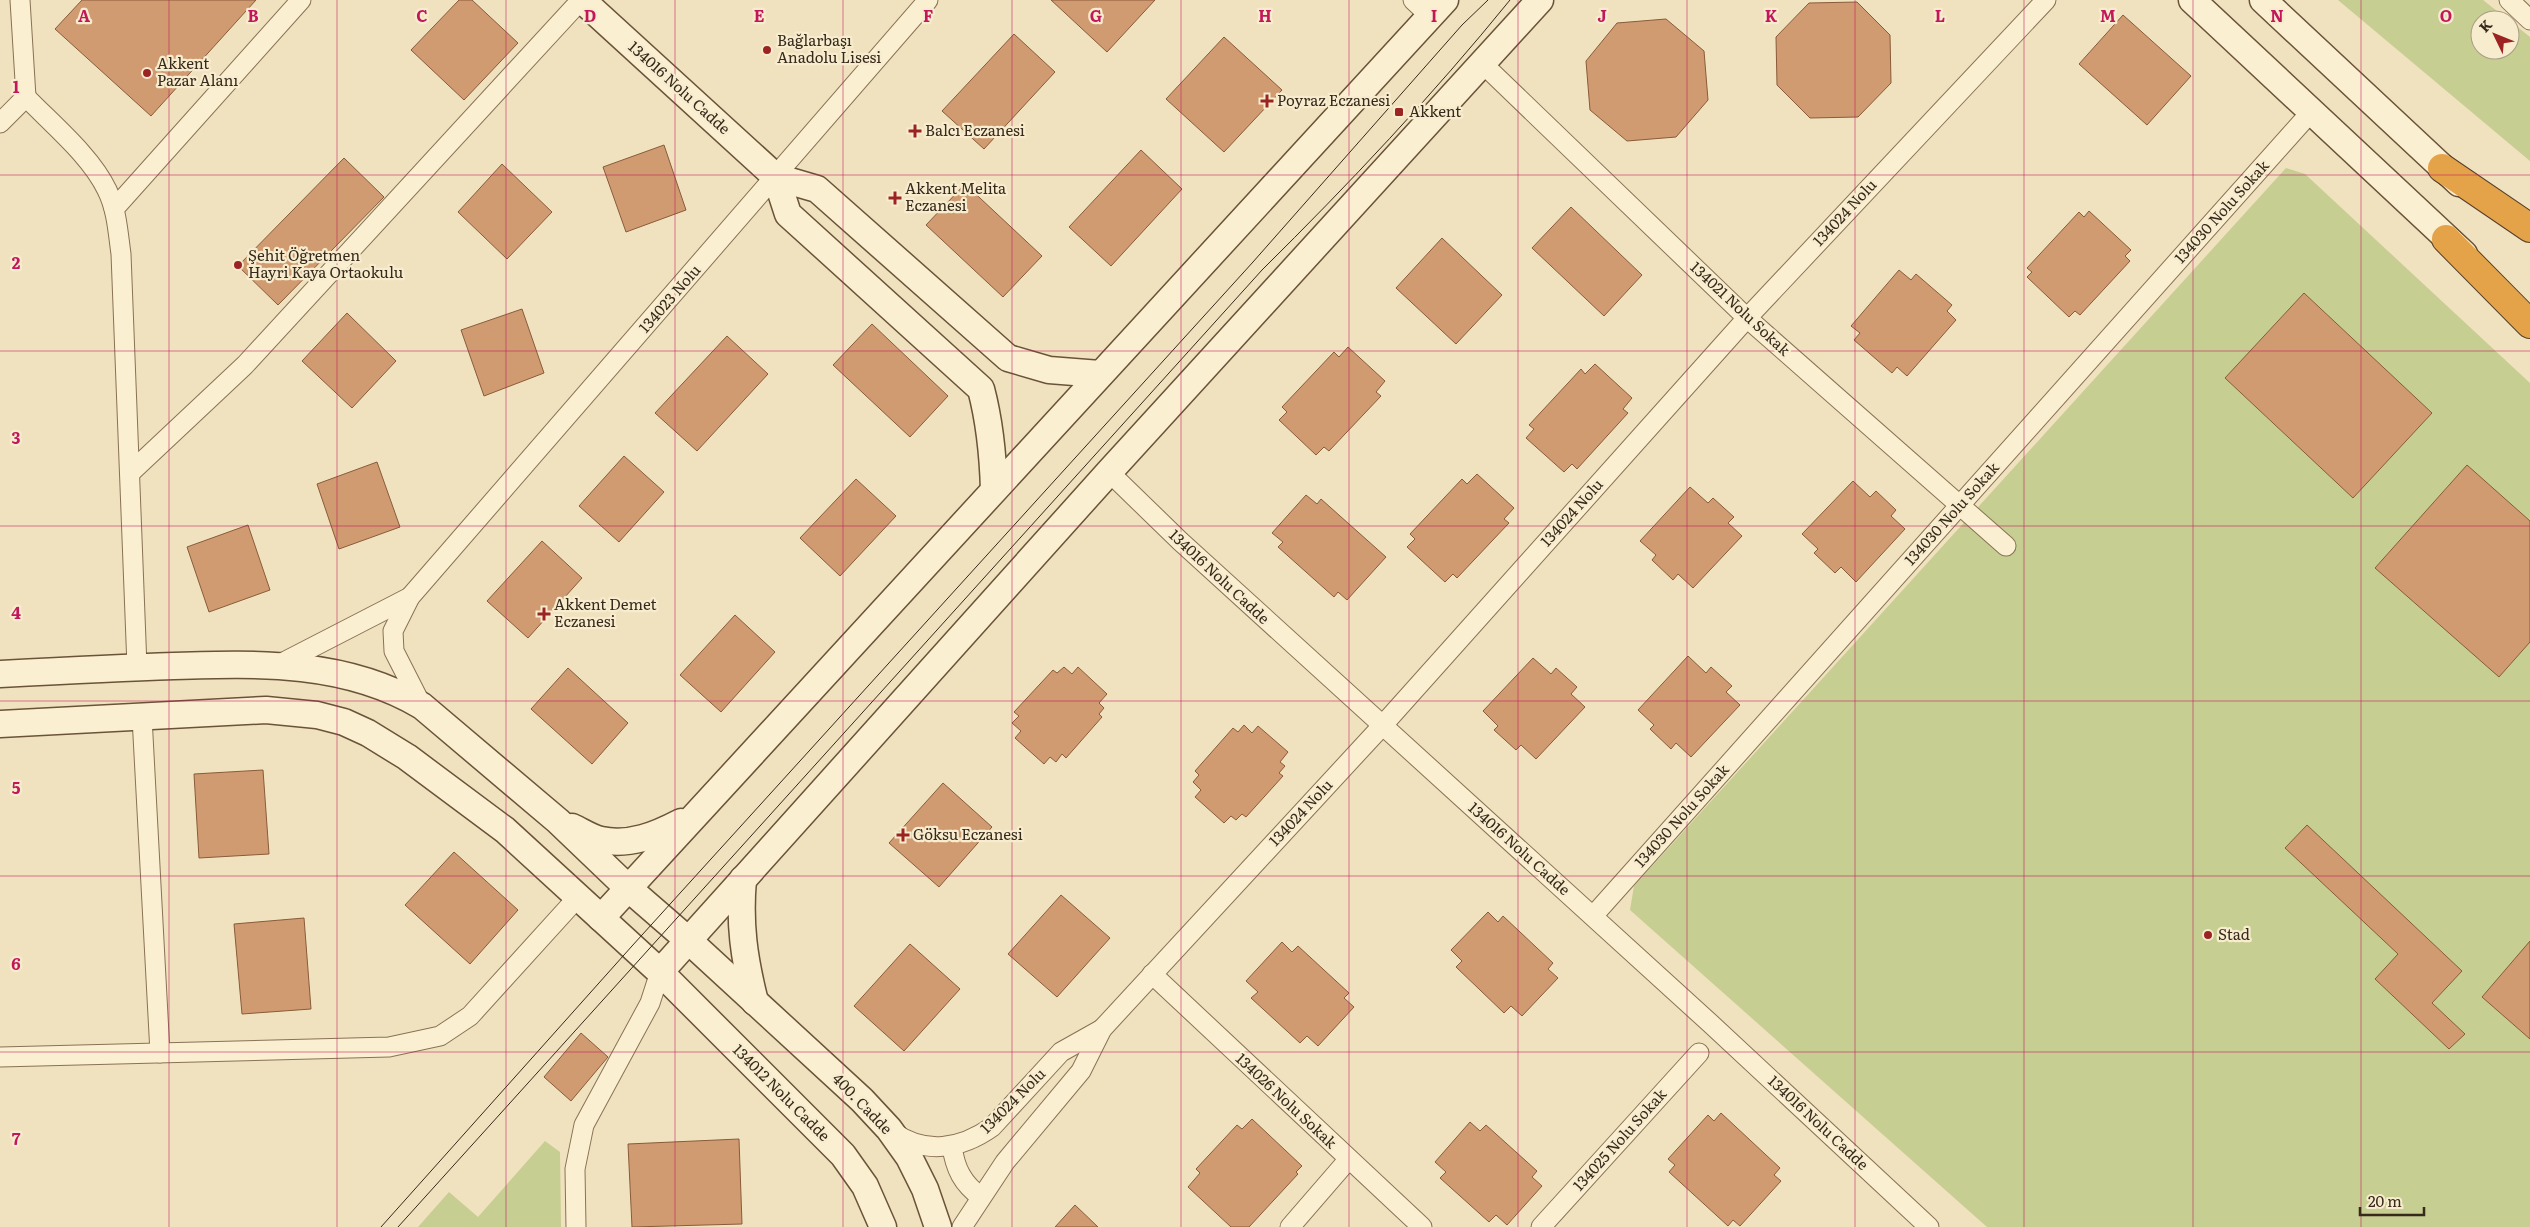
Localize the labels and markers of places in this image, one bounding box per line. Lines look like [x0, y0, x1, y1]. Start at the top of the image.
place label: Bağlarbaşı Anadolu Lisesi [777, 28, 881, 68]
marker: Bağlarbaşı Anadolu Lisesi [761, 44, 773, 56]
place label: Akkent Pazar Alanı [157, 51, 238, 91]
marker: Akkent Pazar Alanı [141, 67, 153, 79]
place label: Poyraz Eczanesi [1277, 88, 1390, 111]
marker: Poyraz Eczanesi [1261, 95, 1273, 107]
place label: Akkent [1409, 99, 1461, 122]
marker: Akkent [1393, 106, 1405, 118]
place label: Balcı Eczanesi [925, 118, 1025, 141]
marker: Balcı Eczanesi [909, 125, 921, 137]
place label: Akkent Melita Eczanesi [905, 176, 1007, 216]
marker: Akkent Melita Eczanesi [889, 192, 901, 204]
place label: Şehit Öğretmen Hayri Kaya Ortaokulu [248, 243, 404, 283]
marker: Şehit Öğretmen Hayri Kaya Ortaokulu [232, 259, 244, 271]
place label: Akkent Demet Eczanesi [554, 592, 657, 632]
marker: Akkent Demet Eczanesi [538, 608, 550, 620]
place label: Göksu Eczanesi [913, 822, 1023, 845]
marker: Göksu Eczanesi [897, 829, 909, 841]
place label: Stad [2218, 922, 2250, 945]
marker: Stad [2202, 929, 2214, 941]

